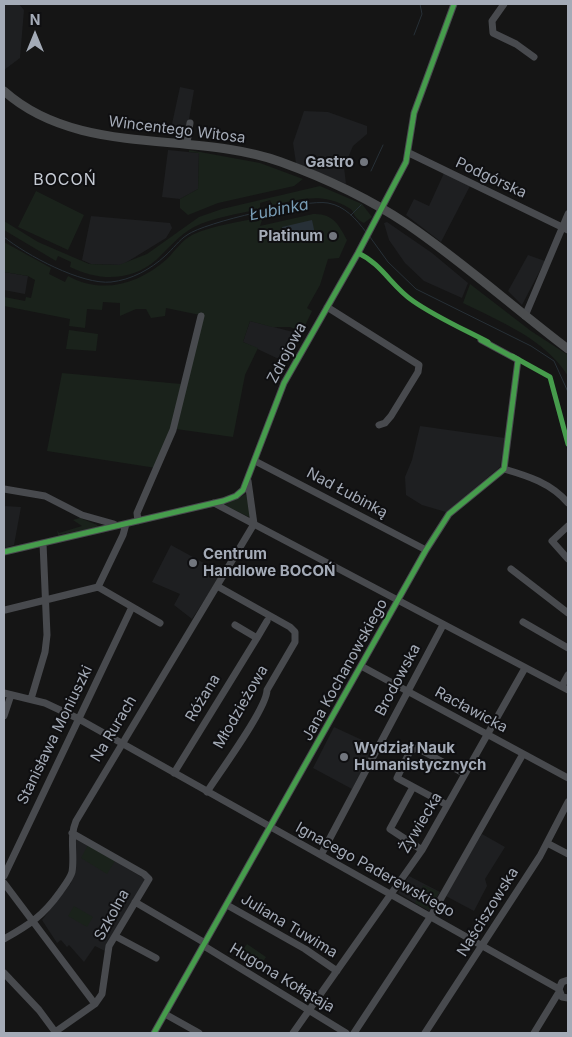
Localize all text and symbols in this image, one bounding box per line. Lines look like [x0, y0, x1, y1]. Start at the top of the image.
north arrow [10, 10, 60, 60]
text: N [30, 11, 40, 28]
street label: Wincentego Witosa [107, 113, 247, 147]
place label: Gastro [305, 153, 354, 171]
street label: Podgórska [453, 154, 529, 202]
marker: Gastro [358, 156, 370, 168]
district label: BOCOŃ [33, 170, 97, 190]
water label: Łubinka [248, 195, 310, 225]
place label: Platinum [259, 227, 323, 245]
marker: Platinum [327, 230, 339, 242]
street label: Zdrojowa [264, 320, 310, 386]
street label: Nad Łubinką [303, 464, 391, 522]
place label: Centrum Handlowe BOCOŃ [203, 545, 335, 580]
marker: Centrum Handlowe BOCOŃ [187, 557, 199, 569]
street label: Jana Kochanowskiego [298, 596, 392, 744]
street label: Brodowska [372, 641, 424, 719]
street label: Młodzieżowa [210, 662, 272, 752]
street label: Stanisława Moniuszki [14, 663, 96, 807]
street label: Różana [182, 671, 224, 725]
street label: Racławicka [432, 683, 510, 737]
street label: Na Rurach [87, 693, 141, 765]
place label: Wydział Nauk Humanistycznych [354, 739, 486, 774]
marker: Wydział Nauk Humanistycznych [338, 751, 350, 763]
street label: Żywiecka [396, 789, 446, 857]
street label: Ignacego Paderewskiego [292, 819, 458, 921]
street label: Naściszowska [454, 864, 522, 960]
street label: Szkolna [91, 886, 133, 944]
street label: Juliana Tuwima [237, 890, 341, 962]
street label: Hugona Kołłątaja [226, 940, 338, 1016]

